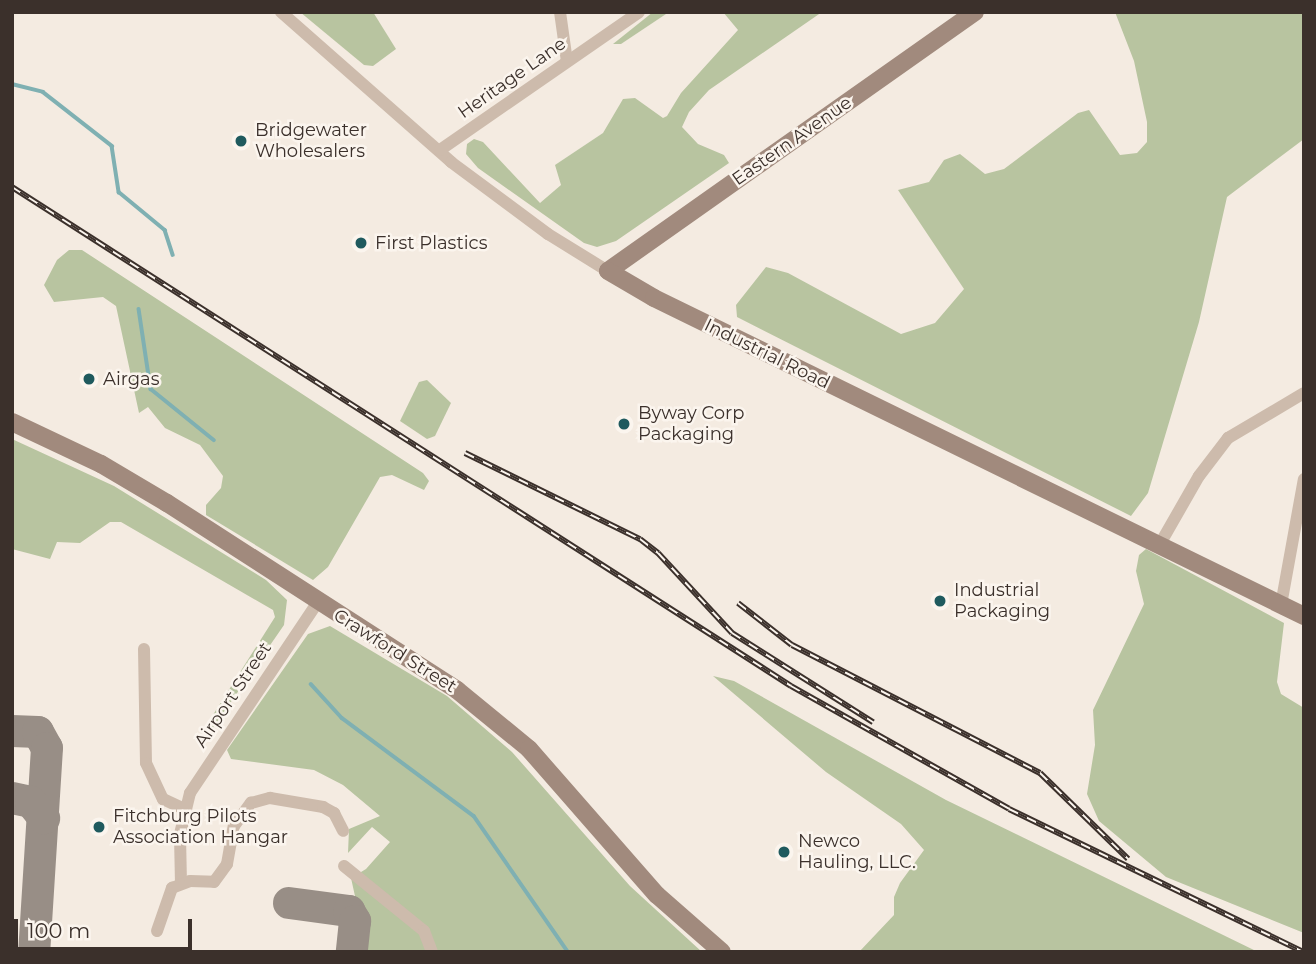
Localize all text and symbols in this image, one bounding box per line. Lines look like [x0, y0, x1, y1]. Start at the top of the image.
street label: Heritage Lane [454, 33, 570, 123]
street label: Eastern Avenue [728, 92, 856, 190]
place label: Bridgewater Wholesalers [255, 120, 367, 162]
marker: Bridgewater Wholesalers [233, 133, 249, 149]
place label: First Plastics [375, 232, 487, 254]
marker: First Plastics [353, 235, 369, 251]
street label: Industrial Road [701, 314, 833, 394]
place label: Airgas [103, 368, 159, 390]
marker: Airgas [81, 371, 97, 387]
place label: Byway Corp Packaging [638, 403, 744, 446]
marker: Byway Corp Packaging [616, 416, 632, 432]
place label: Industrial Packaging [954, 580, 1050, 622]
marker: Industrial Packaging [932, 593, 948, 609]
street label: Crawford Street [329, 604, 461, 698]
street label: Airport Street [190, 638, 276, 752]
place label: Fitchburg Pilots Association Hangar [113, 806, 288, 848]
marker: Fitchburg Pilots Association Hangar [91, 819, 107, 835]
place label: Newco Hauling, LLC. [798, 831, 916, 874]
marker: Newco Hauling, LLC. [776, 844, 792, 860]
scale bar [18, 904, 196, 948]
text: 100 m [27, 918, 90, 943]

